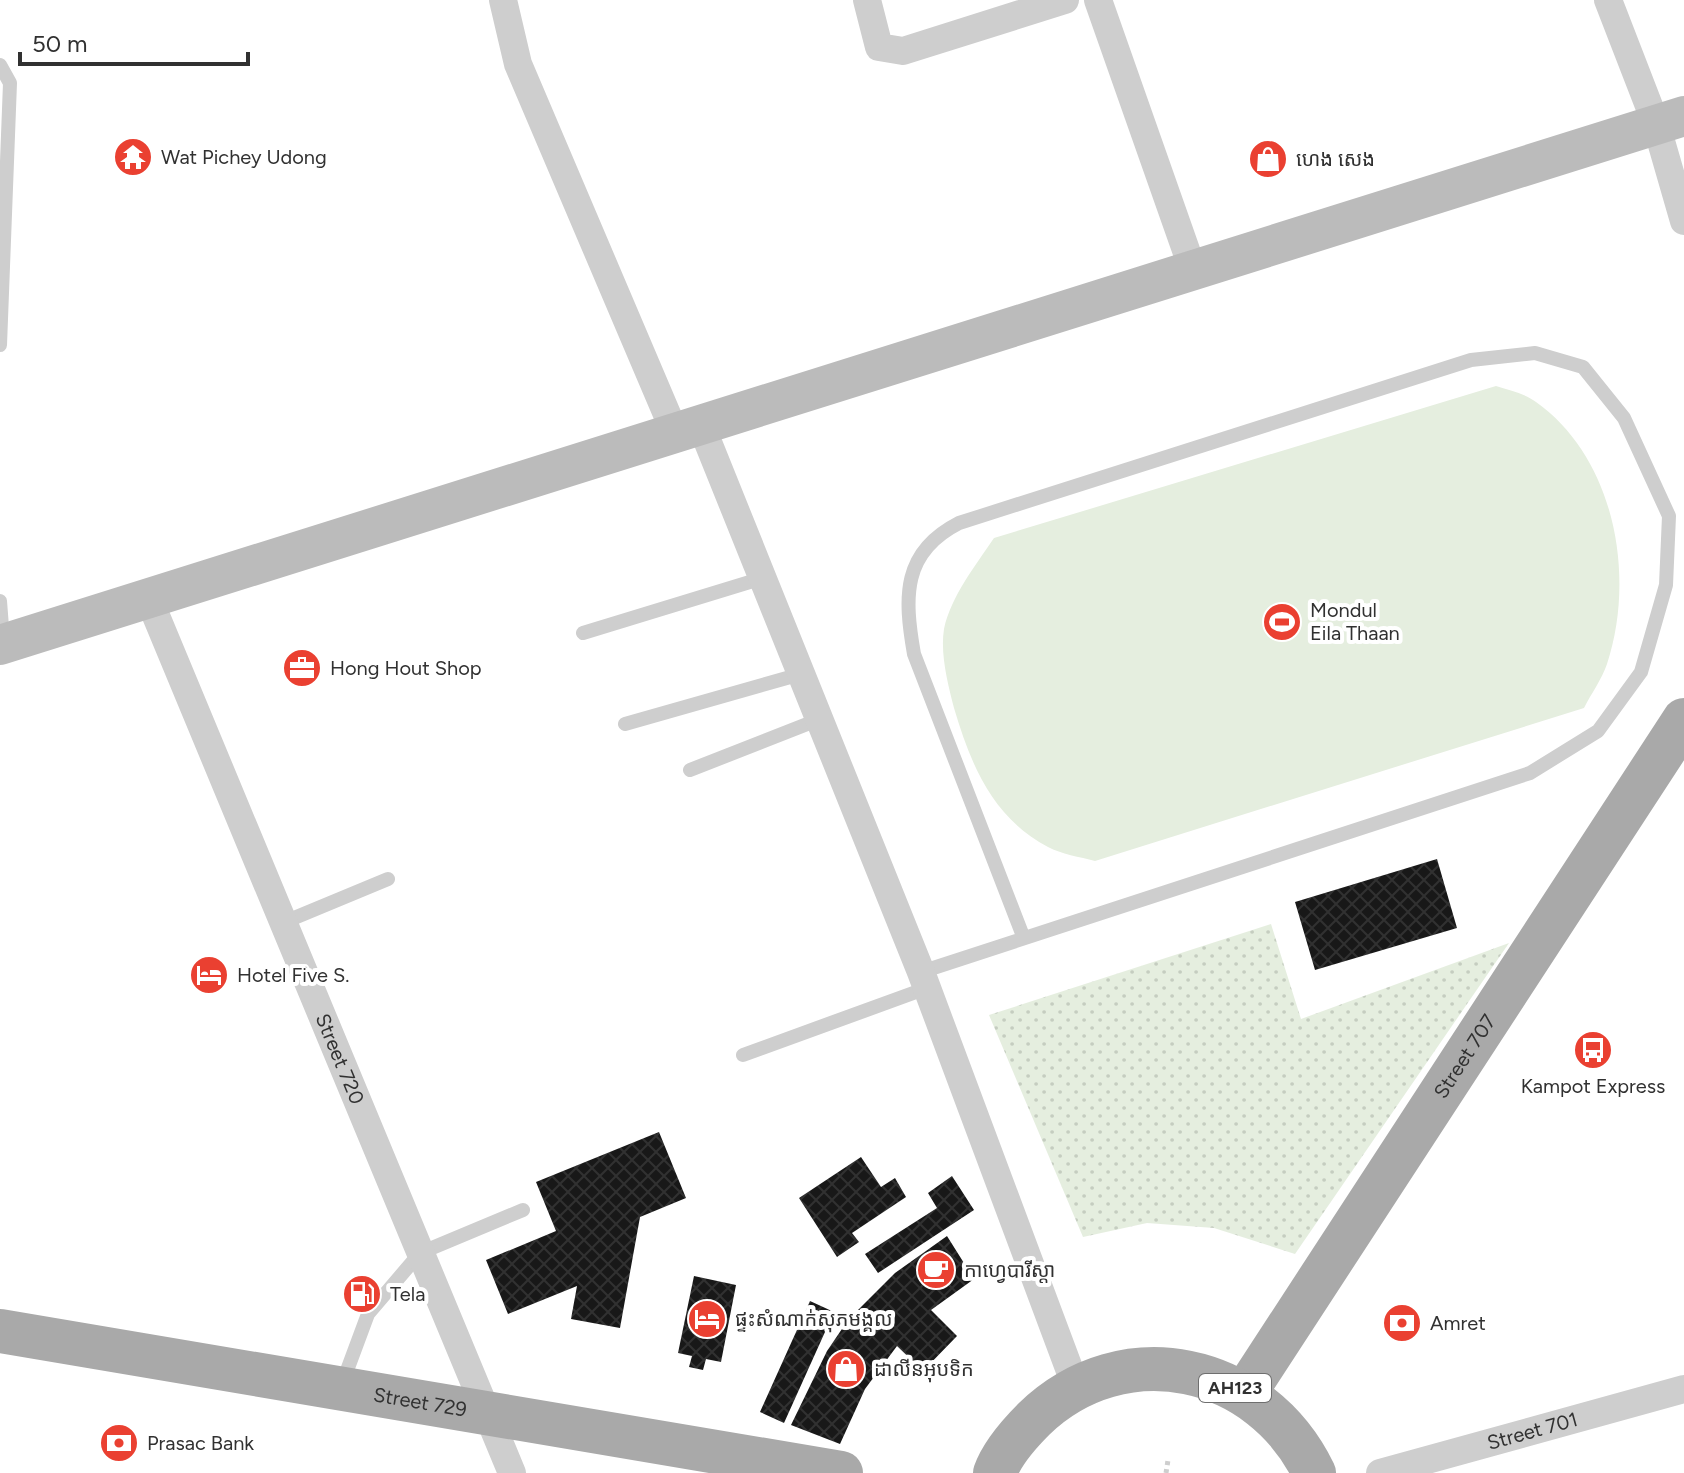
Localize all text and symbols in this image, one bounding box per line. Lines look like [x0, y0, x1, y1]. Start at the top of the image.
scale bar [20, 16, 248, 66]
text: 50 m [32, 29, 88, 58]
temple icon: Wat Pichey Udong [112, 136, 154, 178]
shop icon: ហេង សេង [1247, 138, 1289, 180]
place label: Wat Pichey Udong [161, 145, 327, 169]
place label: ហេង សេង [1296, 147, 1375, 171]
place label: Mondul Eila Thaan [1310, 598, 1400, 645]
sports icon: Mondul Eila Thaan [1261, 601, 1303, 643]
office icon: Hong Hout Shop [281, 647, 323, 689]
place label: Hong Hout Shop [330, 656, 482, 680]
hotel icon: Hotel Five S. [188, 954, 230, 996]
place label: Hotel Five S. [237, 963, 349, 987]
street label: Street 720 [311, 1010, 369, 1108]
street label: Street 707 [1429, 1010, 1501, 1103]
bus stop icon: Kampot Express [1572, 1029, 1614, 1071]
place label: Kampot Express [1521, 1074, 1665, 1098]
cafe icon: កាហ្វេបារីស្តា [915, 1249, 957, 1291]
place label: កាហ្វេបារីស្តា [964, 1258, 1055, 1283]
fuel station icon: Tela [341, 1273, 383, 1315]
place label: Tela [390, 1282, 425, 1306]
hotel icon: ផ្ទះសំណាក់សុភមង្គល [686, 1298, 728, 1340]
bank icon: Amret [1381, 1302, 1423, 1344]
place label: ផ្ទះសំណាក់សុភមង្គល [735, 1307, 892, 1333]
place label: Amret [1430, 1311, 1486, 1335]
shop icon: ដាលីនអុបទិក [825, 1348, 867, 1390]
place label: ដាលីនអុបទិក [874, 1357, 974, 1383]
road number: AH123 [1199, 1374, 1271, 1402]
street label: Street 729 [372, 1382, 469, 1422]
street label: Street 701 [1484, 1407, 1580, 1455]
bank icon: Prasac Bank [98, 1422, 140, 1464]
place label: Prasac Bank [147, 1431, 254, 1455]

